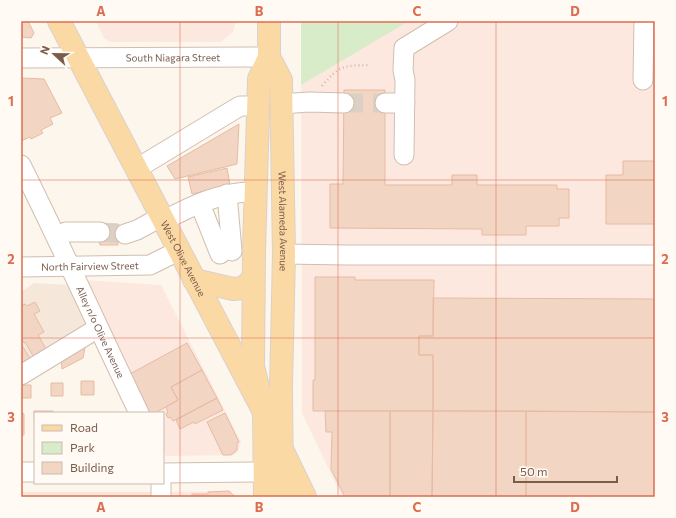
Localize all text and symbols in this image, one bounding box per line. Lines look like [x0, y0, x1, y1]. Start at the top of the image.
text: A [96, 3, 106, 19]
text: B [255, 3, 264, 19]
text: C [413, 3, 422, 19]
text: D [570, 3, 580, 19]
north arrow [34, 34, 74, 74]
text: N [37, 44, 52, 56]
street label: South Niagara Street [126, 51, 220, 64]
text: 1 [8, 93, 14, 109]
text: 1 [662, 93, 668, 109]
street label: West Alameda Avenue [277, 171, 290, 271]
street label: West Olive Avenue [159, 218, 208, 298]
text: 2 [7, 251, 15, 267]
text: 2 [661, 251, 669, 267]
street label: North Fairview Street [41, 259, 139, 273]
street label: Alley n/o Olive Avenue [74, 284, 127, 380]
text: 3 [7, 409, 15, 425]
text: 3 [661, 409, 669, 425]
legend [34, 412, 164, 484]
text: Road [70, 420, 98, 434]
text: Park [70, 440, 96, 454]
scale bar [514, 458, 617, 484]
text: Building [70, 460, 114, 474]
text: 50 m [520, 464, 548, 478]
text: A [96, 499, 106, 515]
text: B [255, 499, 264, 515]
text: C [413, 499, 422, 515]
text: D [570, 499, 580, 515]

